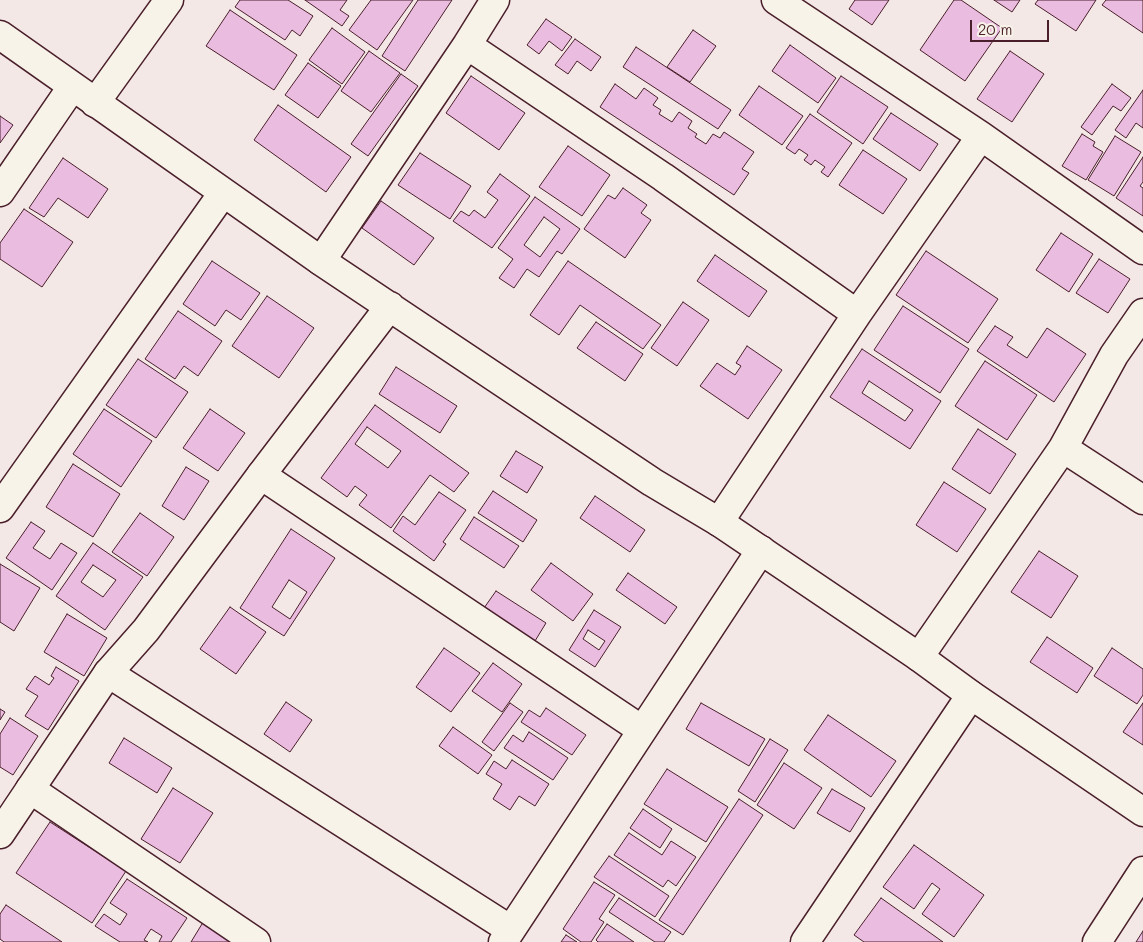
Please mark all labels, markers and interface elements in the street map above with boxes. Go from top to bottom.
scale bar [973,10,1052,42]
text: 20 m [978,19,1012,39]

